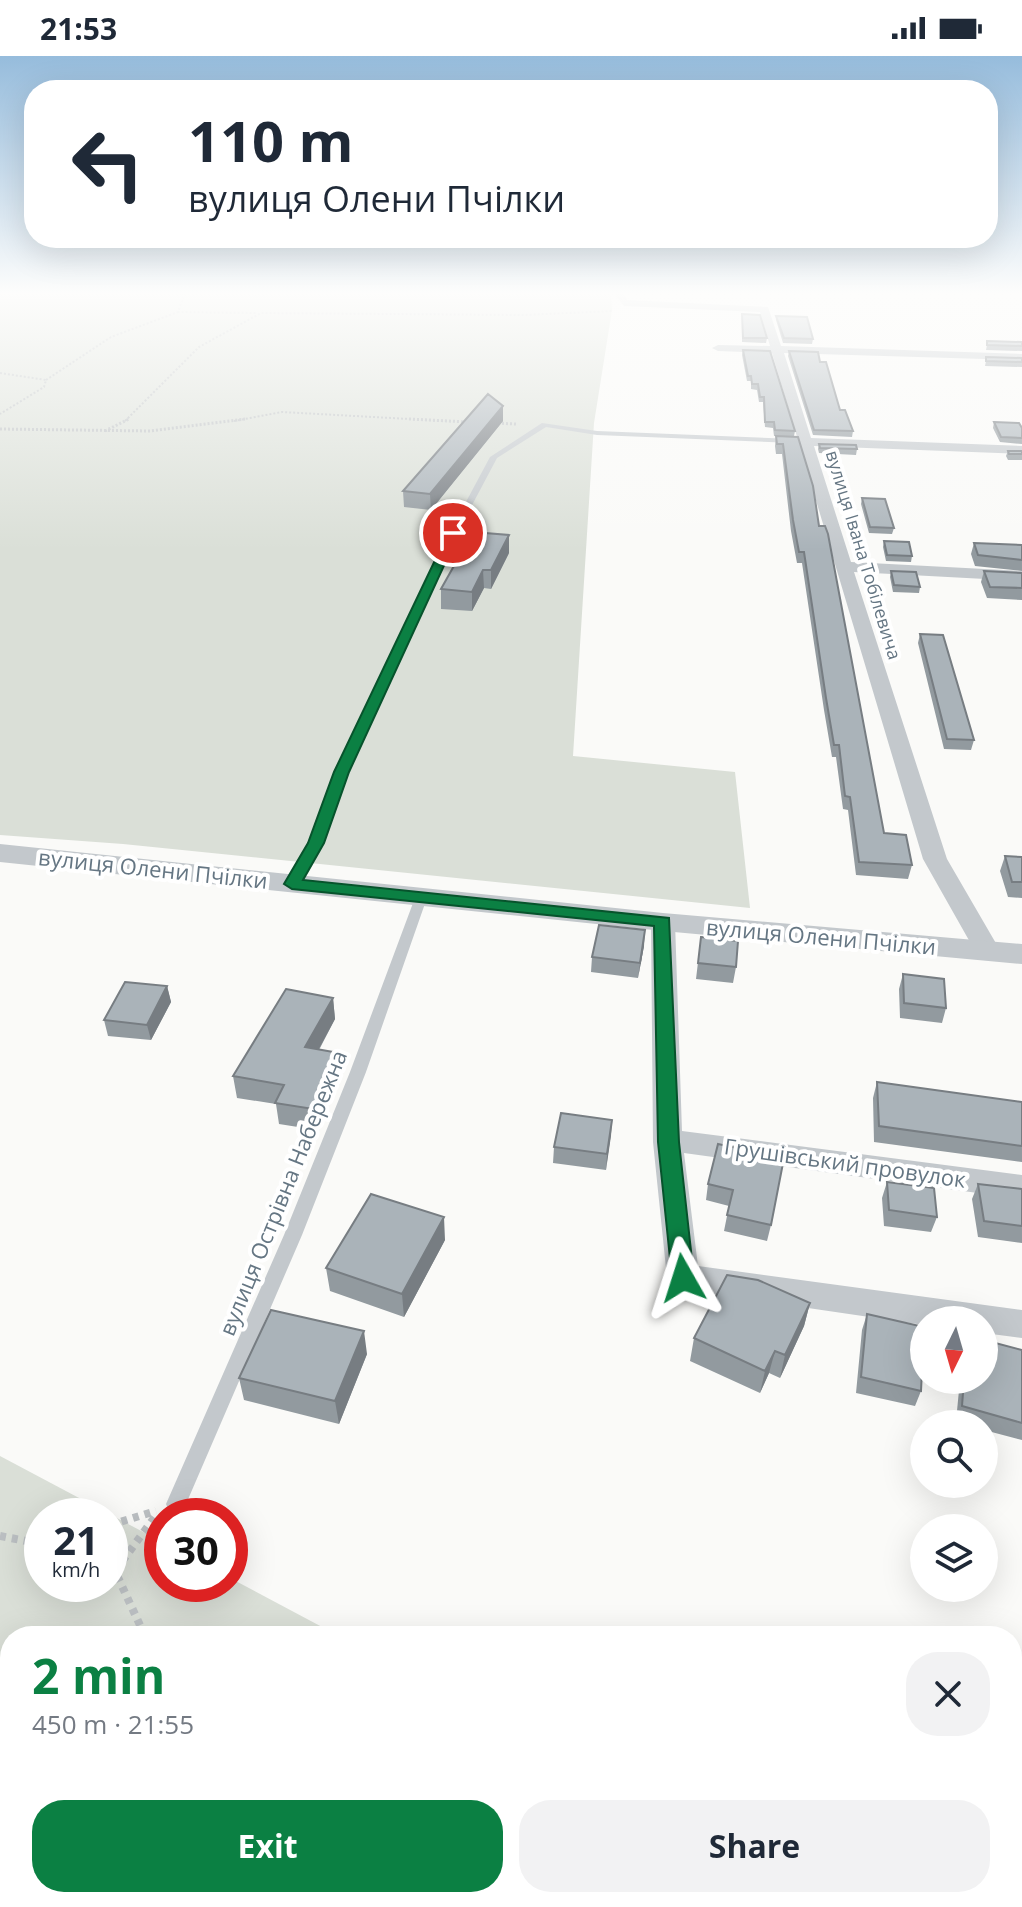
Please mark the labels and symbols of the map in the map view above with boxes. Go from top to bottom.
street label: вулиця Івана Тобілевича [821,447,907,662]
pin [419,499,487,567]
street label: вулиця Олени Пчілки [37,841,269,895]
street label: вулиця Олени Пчілки [705,911,937,961]
street label: вулиця Острівна Набережна [211,1045,353,1340]
street label: Грушівський провулок [723,1130,968,1194]
position arrow [641,1236,725,1320]
north arrow [910,1306,998,1394]
speed limit sign: 30 [144,1498,248,1602]

